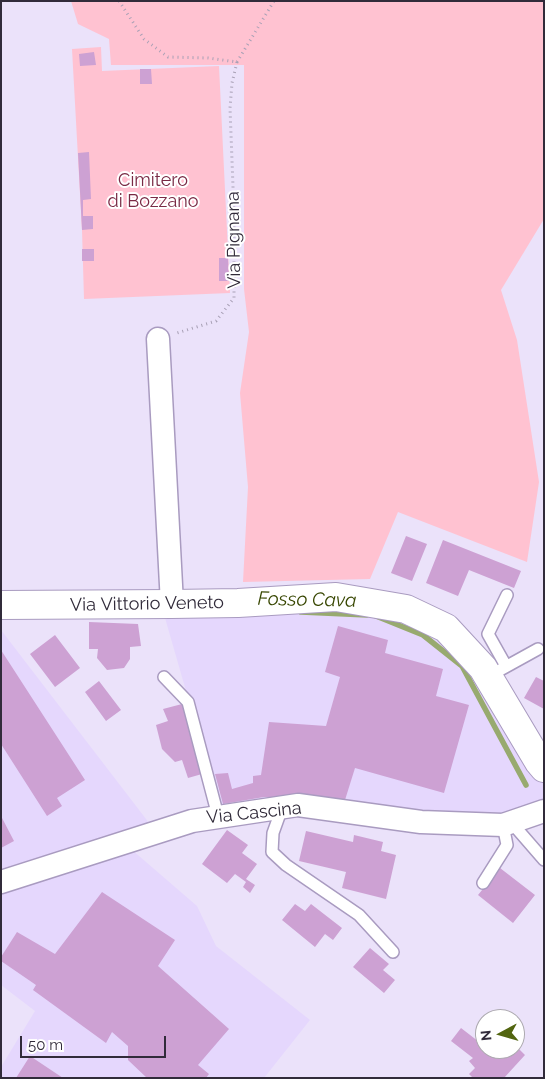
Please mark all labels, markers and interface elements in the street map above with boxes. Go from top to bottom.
park label: Cimitero di Bozzano [108,170,198,212]
street label: Via Pignana [222,191,246,289]
water label: Fosso Cava [257,588,357,612]
street label: Via Vittorio Veneto [70,592,224,616]
street label: Via Cascina [205,797,303,829]
north arrow [475,1009,525,1059]
scale bar [22,1026,169,1058]
text: N [478,1029,495,1042]
text: 50 m [28,1036,63,1054]

